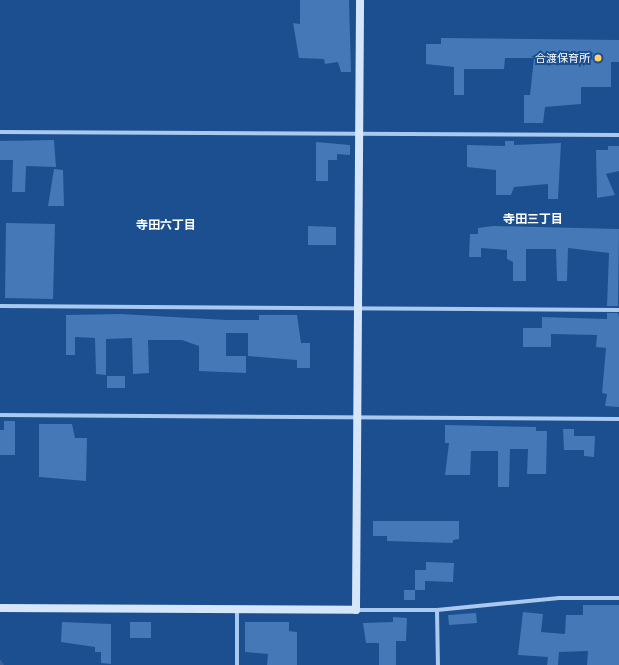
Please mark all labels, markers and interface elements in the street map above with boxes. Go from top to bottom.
place label: 合渡保育所 [535,51,590,65]
marker: 合渡保育所 [593,53,603,63]
district label: 寺田三丁目 [503,212,563,226]
district label: 寺田六丁目 [136,218,196,232]

